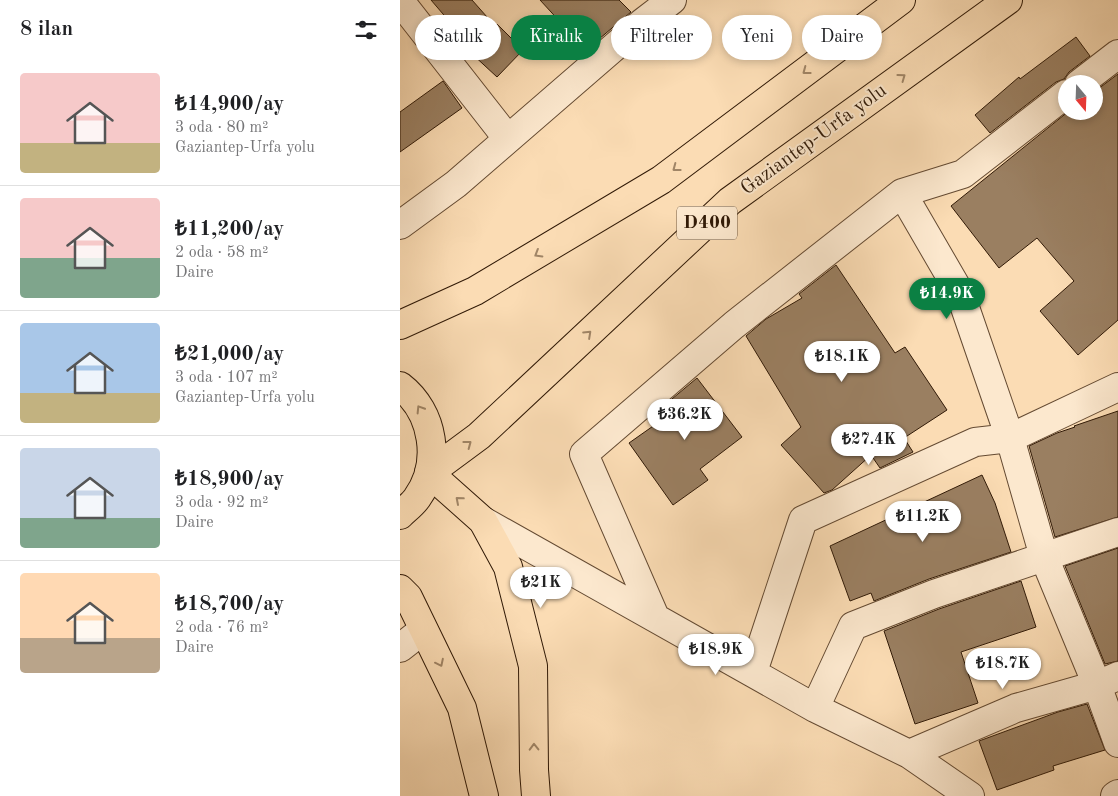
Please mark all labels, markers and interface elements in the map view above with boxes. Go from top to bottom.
chip: Satılık [415,15,501,60]
chip: Kiralık [511,15,601,60]
chip: Filtreler [611,15,712,60]
chip: Yeni [722,15,792,60]
chip: Daire [802,15,882,60]
icon: filters [352,16,380,44]
text: 8 ilan [20,19,73,40]
one-way arrow [802,65,812,74]
one-way arrow [896,74,906,83]
north arrow [1058,75,1102,120]
map controls [1058,75,1103,120]
street label: Gaziantep-Urfa yolu [737,80,891,199]
icon: home [60,93,120,153]
text: ₺14,900/ay [175,94,284,115]
text: 3 oda · 80 m² [175,120,268,136]
text: Gaziantep-Urfa yolu [175,140,315,156]
one-way arrow [673,163,682,171]
road number: D400 [677,207,737,240]
icon: home [60,218,120,278]
text: ₺11,200/ay [175,219,284,240]
text: 2 oda · 58 m² [175,245,268,261]
one-way arrow [534,247,543,257]
text: Daire [175,265,214,281]
pin: ₺14.9K [906,278,988,320]
text: ₺14.9K [920,286,974,302]
one-way arrow [582,331,591,340]
pin: ₺18.1K [801,340,883,383]
icon: home [60,343,120,403]
text: ₺21,000/ay [175,344,284,365]
text: ₺18.1K [815,349,869,365]
text: 3 oda · 107 m² [175,370,278,386]
text: Gaziantep-Urfa yolu [175,390,315,406]
pin: ₺36.2K [644,398,726,441]
one-way arrow [417,405,426,414]
text: ₺36.2K [658,407,712,423]
pin: ₺27.4K [828,424,910,466]
text: ₺27.4K [842,432,896,448]
one-way arrow [462,441,472,450]
icon: home [60,468,120,528]
text: ₺18,900/ay [175,469,284,490]
text: 3 oda · 92 m² [175,495,268,511]
one-way arrow [456,497,465,506]
pin: ₺11.2K [882,500,964,543]
text: ₺11.2K [896,509,950,525]
text: Daire [175,515,214,531]
pin: ₺21K [511,566,571,609]
text: ₺21K [521,575,561,591]
icon: home [60,593,120,653]
text: ₺18,700/ay [175,594,284,615]
text: 2 oda · 76 m² [175,620,268,636]
pin: ₺18.9K [675,634,757,676]
text: Daire [175,640,214,656]
text: ₺18.9K [689,642,743,658]
pin: ₺18.7K [962,648,1044,690]
text: ₺18.7K [976,656,1030,672]
one-way arrow [434,657,444,666]
one-way arrow [529,743,539,751]

